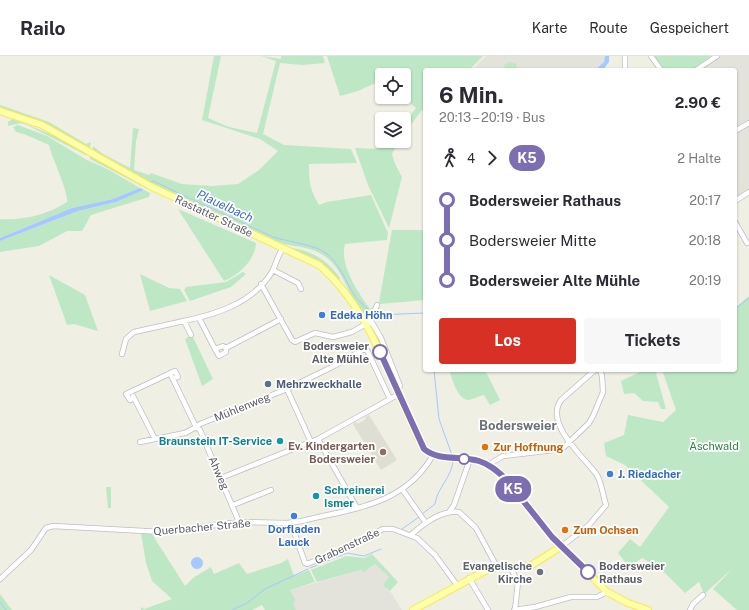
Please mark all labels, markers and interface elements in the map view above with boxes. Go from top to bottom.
text: Railo [20,17,66,39]
text: Karte [532,20,567,36]
text: Route [589,20,628,36]
text: Gespeichert [650,20,729,36]
map controls [375,68,411,148]
button: locate [375,68,411,104]
text: 6 Min. [439,82,504,108]
text: 2.90 € [675,94,721,111]
text: 20:13 – 20:19 · Bus [439,110,545,125]
button: layers [375,112,411,148]
icon: walk [439,147,461,169]
icon: forward [481,147,503,169]
text: K5 [517,150,537,166]
text: 4 [467,151,475,166]
text: 2 Halte [677,151,721,166]
water label: Plauelbach [195,187,255,225]
text: Bodersweier Rathaus [469,192,621,209]
street label: Rastatter Straße [173,193,255,239]
text: 20:17 [689,193,721,208]
text: Bodersweier Mitte [469,232,596,249]
text: 20:18 [689,233,721,248]
text: Bodersweier Alte Mühle [469,272,640,289]
text: 20:19 [689,273,721,288]
place label: Edeka Höhn [330,309,393,321]
marker: Edeka Höhn [317,310,327,320]
button: Los [439,318,576,364]
button: Tickets [584,318,721,364]
place label: Bodersweier Alte Mühle [303,340,369,365]
marker: Bodersweier Alte Mühle [372,344,388,360]
place label: Mehrzweckhalle [276,378,362,390]
marker: Mehrzweckhalle [263,379,273,389]
street label: Mühlenweg [212,390,272,424]
district label: Bodersweier [479,418,558,433]
place label: Braunstein IT-Service [159,435,272,447]
marker: Braunstein IT-Service [275,436,285,446]
park label: Äschwald [689,439,739,452]
place label: Ev. Kindergarten Bodersweier [288,440,375,465]
place label: Zur Hoffnung [493,441,564,453]
marker: Zur Hoffnung [480,442,490,452]
marker: Ev. Kindergarten Bodersweier [378,447,388,457]
unlabelled marker [458,453,470,465]
street label: Ahweg [206,454,232,492]
place label: J. Riedacher [618,468,681,480]
marker: J. Riedacher [605,469,615,479]
line badge: K5 [495,476,531,502]
text: K5 [503,481,523,497]
place label: Schreinerei Ismer [324,484,385,509]
marker: Schreinerei Ismer [311,491,321,501]
marker: Dorfladen Lauck [289,511,299,521]
street label: Querbacher Straße [153,517,251,537]
place label: Dorfladen Lauck [268,523,320,548]
place label: Zum Ochsen [573,524,639,536]
marker: Zum Ochsen [560,525,570,535]
street label: Grabenstraße [313,526,381,566]
place label: Evangelische Kirche [463,560,532,585]
place label: Bodersweier Rathaus [599,560,665,585]
marker: Bodersweier Rathaus [580,564,596,580]
marker: Evangelische Kirche [535,567,545,577]

